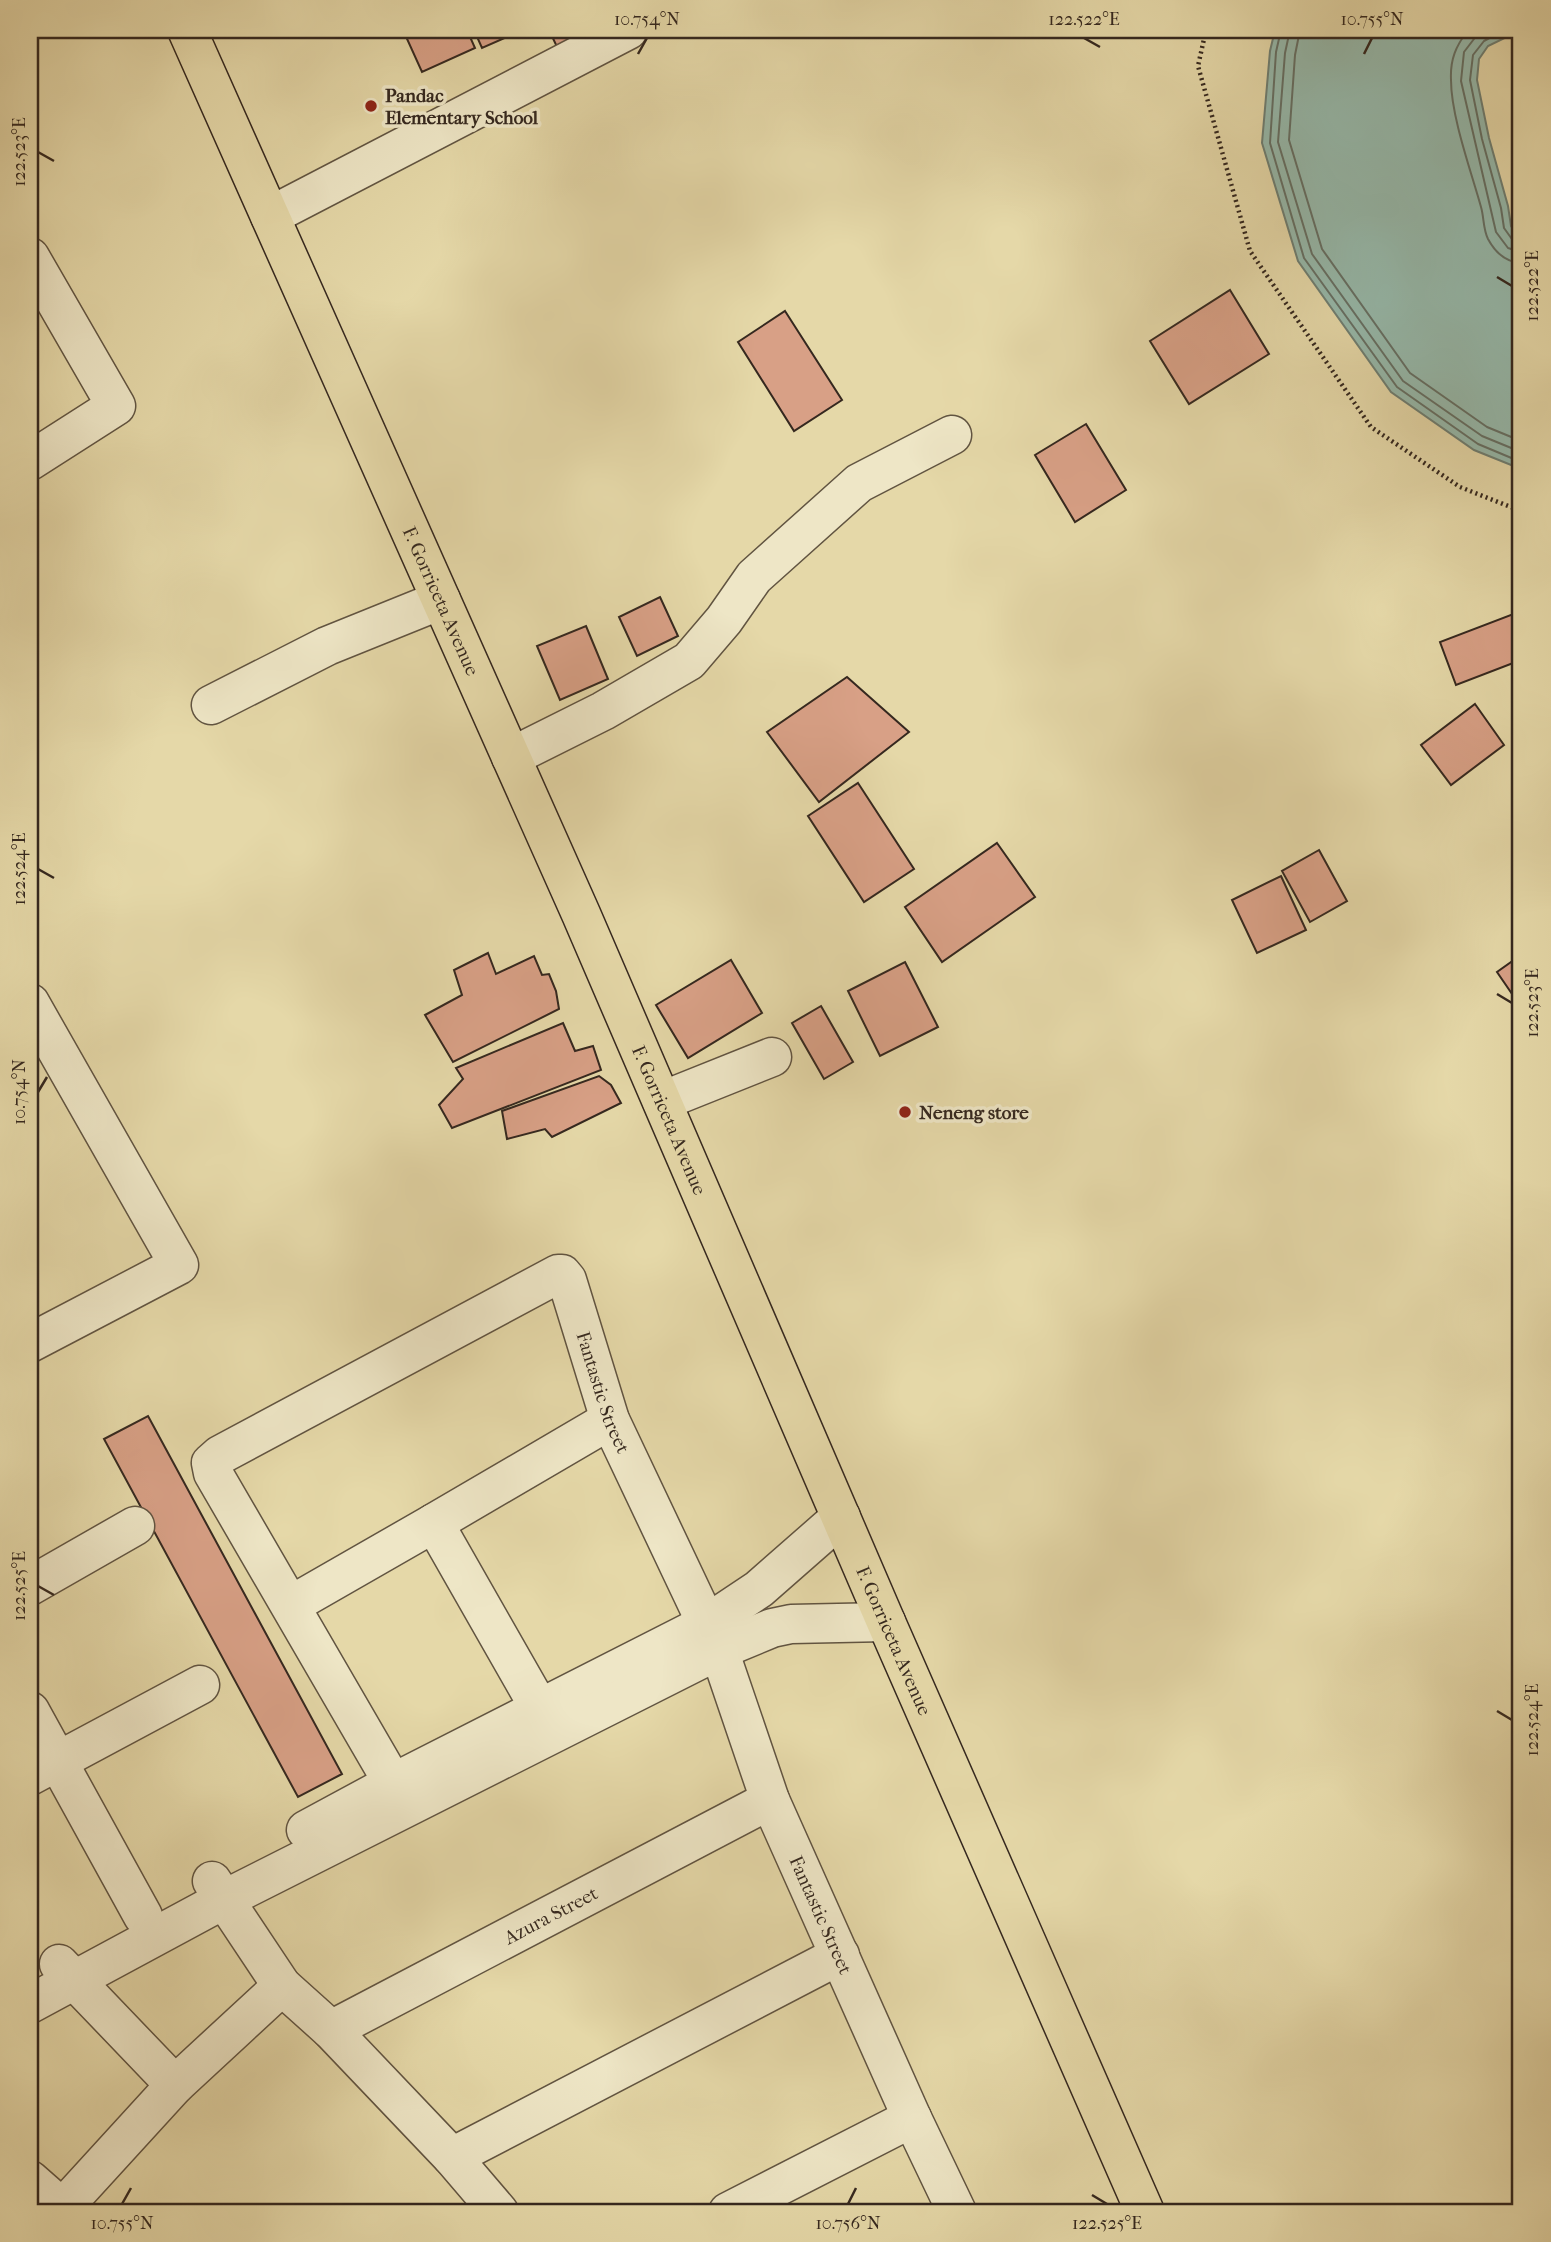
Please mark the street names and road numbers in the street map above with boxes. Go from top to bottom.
street label: F. Gorriceta Avenue [398,523,483,679]
street label: F. Gorriceta Avenue [627,1042,711,1198]
street label: Fantastic Street [572,1329,634,1457]
street label: F. Gorriceta Avenue [851,1563,936,1719]
street label: Fantastic Street [784,1853,856,1978]
street label: Azura Street [500,1882,602,1950]

